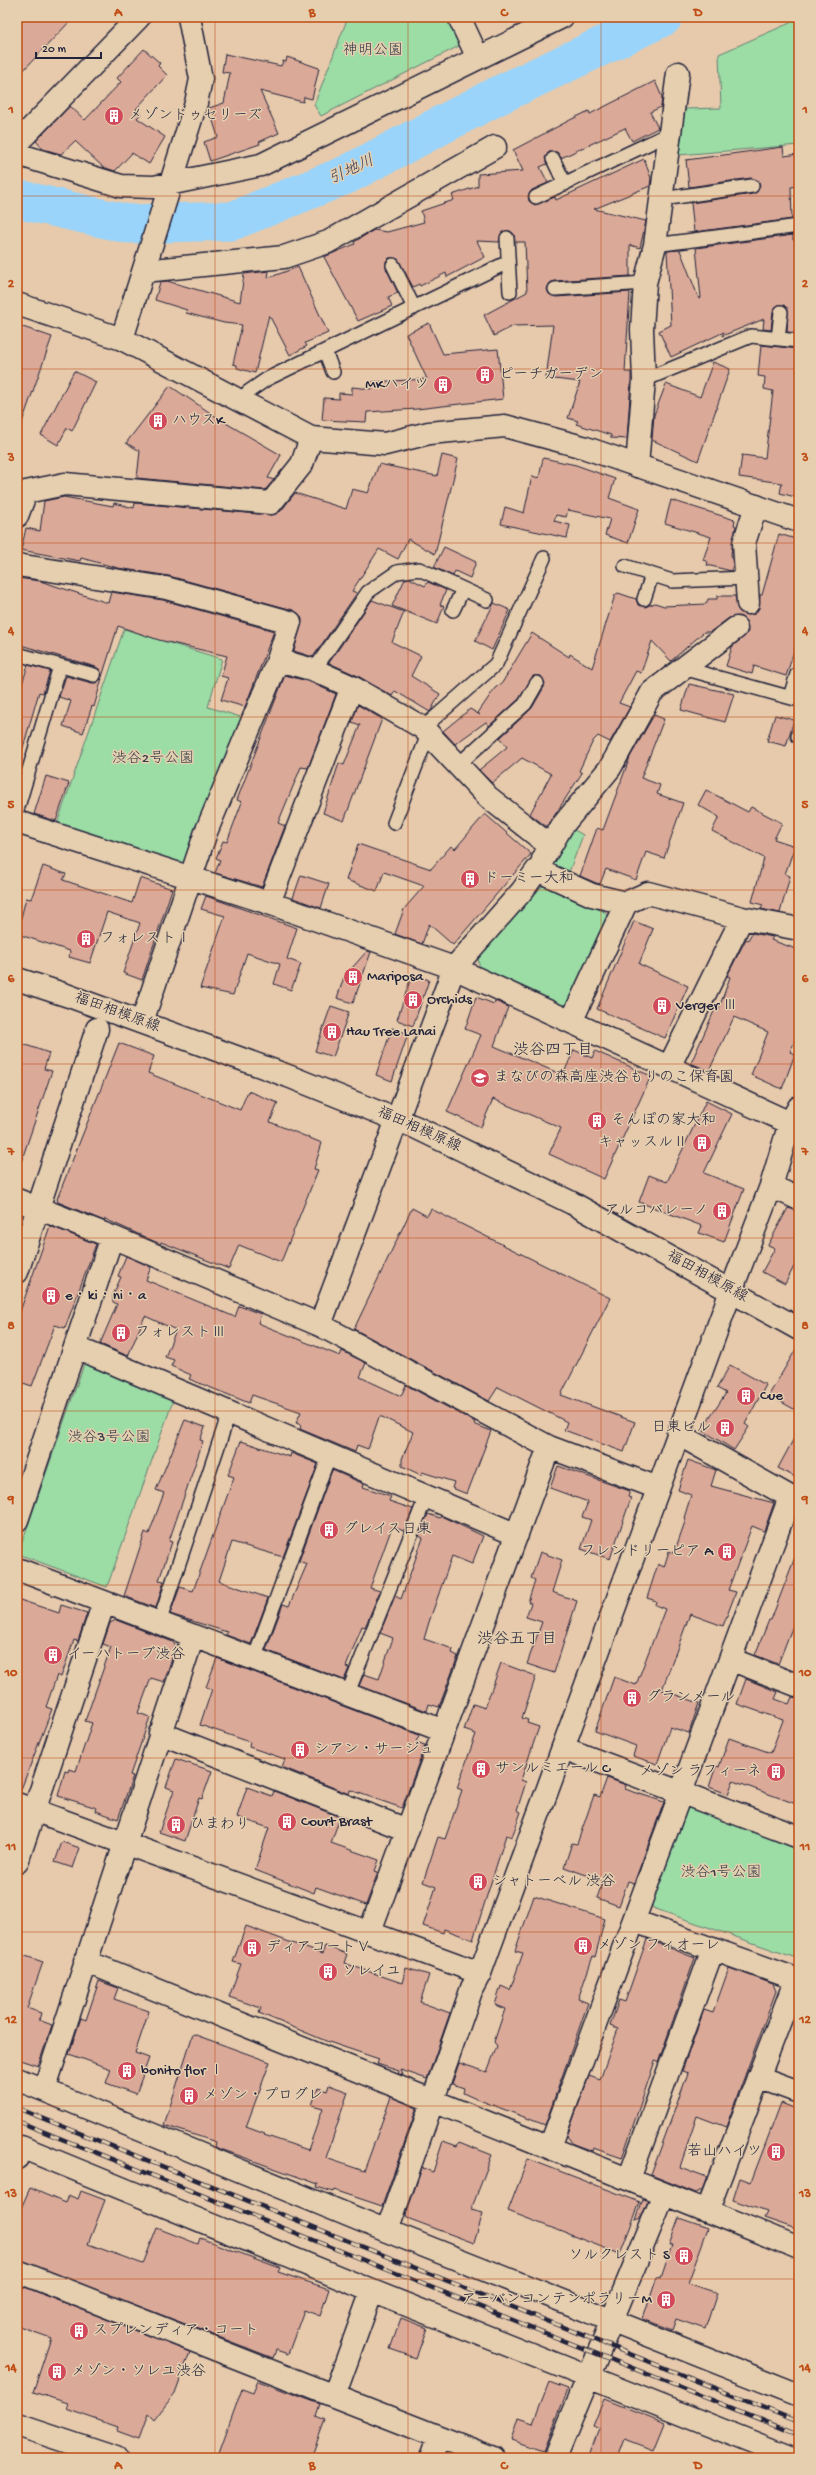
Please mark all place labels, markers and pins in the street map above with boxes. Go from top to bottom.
building icon: メゾンドゥセリーズ [103,105,125,127]
place label: メゾンドゥセリーズ [128,106,262,125]
building icon: ピーチガーデン [474,364,496,386]
place label: ピーチガーデン [499,366,603,384]
building icon: MKハイツ [432,374,454,396]
place label: MKハイツ [365,376,429,394]
building icon: ハウスK [147,410,169,432]
place label: ハウスK [172,412,226,430]
building icon: ドーミー大和 [459,868,481,890]
place label: ドーミー大和 [484,870,574,888]
building icon: フォレストⅠ [75,928,97,950]
place label: フォレストⅠ [100,930,191,948]
building icon: Mariposa [342,966,364,988]
place label: Mariposa [367,968,424,986]
building icon: Orchids [402,989,424,1011]
place label: Orchids [427,991,473,1009]
building icon: Verger Ⅲ [651,995,673,1017]
place label: Verger Ⅲ [675,997,738,1015]
building icon: Hau Tree Lanai [321,1021,343,1043]
place label: Hau Tree Lanai [346,1023,436,1041]
school or university icon: まなびの森高座渋谷もりのこ保育園 [469,1067,491,1089]
place label: まなびの森高座渋谷もりのこ保育園 [494,1068,734,1087]
building icon: そんぽの家大和 [586,1110,608,1132]
place label: そんぽの家大和 [611,1111,716,1130]
building icon: キャッスルⅡ [691,1132,713,1154]
place label: キャッスルⅡ [598,1134,688,1152]
building icon: アルコバレーノ [711,1200,733,1222]
place label: アルコバレーノ [604,1202,708,1220]
building icon: e・ki・ni・a [40,1285,62,1307]
place label: e・ki・ni・a [65,1287,147,1305]
building icon: フォレストⅢ [110,1322,132,1344]
place label: フォレストⅢ [135,1324,226,1342]
building icon: Cue [735,1385,757,1407]
place label: Cue [760,1387,783,1405]
building icon: 日東ビル [714,1417,736,1439]
place label: 日東ビル [651,1418,711,1437]
building icon: グレイス日東 [318,1519,340,1541]
place label: グレイス日東 [343,1520,432,1539]
building icon: フレンドリーピア A [716,1541,738,1563]
place label: フレンドリーピア A [581,1543,714,1561]
building icon: イーハトーブ渋谷 [42,1644,64,1666]
place label: イーハトーブ渋谷 [67,1646,185,1664]
building icon: グランメール [621,1687,643,1709]
place label: グランメール [646,1688,735,1707]
building icon: シアン・サージュ [289,1739,311,1761]
place label: シアン・サージュ [314,1741,434,1759]
building icon: サンルミエール C [470,1758,492,1780]
place label: サンルミエール C [495,1760,611,1778]
building icon: メゾン ラフィーネ [765,1761,787,1783]
place label: メゾン ラフィーネ [639,1762,762,1781]
building icon: Court Brast [276,1811,298,1833]
place label: Court Brast [301,1813,374,1831]
building icon: ひまわり [165,1814,187,1836]
place label: ひまわり [190,1816,250,1834]
building icon: シャトーベル 渋谷 [467,1871,489,1893]
place label: シャトーベル 渋谷 [492,1873,616,1891]
building icon: メゾン フィオーレ [572,1935,594,1957]
place label: メゾン フィオーレ [597,1936,720,1955]
building icon: ディアコートⅤ [241,1937,263,1959]
place label: ディアコートⅤ [266,1939,371,1957]
building icon: ソレイユ [317,1961,339,1983]
place label: ソレイユ [342,1963,401,1981]
building icon: bonito flor Ⅰ [116,2060,138,2082]
place label: bonito flor Ⅰ [141,2062,224,2080]
building icon: メゾン・プログレ [178,2085,200,2107]
place label: メゾン・プログレ [203,2086,323,2105]
building icon: 若山ハイツ [765,2141,787,2163]
place label: 若山ハイツ [687,2142,762,2161]
building icon: ソルクレスト S [673,2245,695,2267]
place label: ソルクレスト S [568,2247,670,2265]
building icon: アーバンコンテンポラリーM [655,2289,677,2311]
place label: アーバンコンテンポラリーM [461,2291,653,2309]
building icon: スプレンディア・コート [68,2320,90,2342]
place label: スプレンディア・コート [93,2322,259,2340]
building icon: メゾン・ソレユ渋谷 [46,2361,68,2383]
place label: メゾン・ソレユ渋谷 [71,2362,206,2381]

